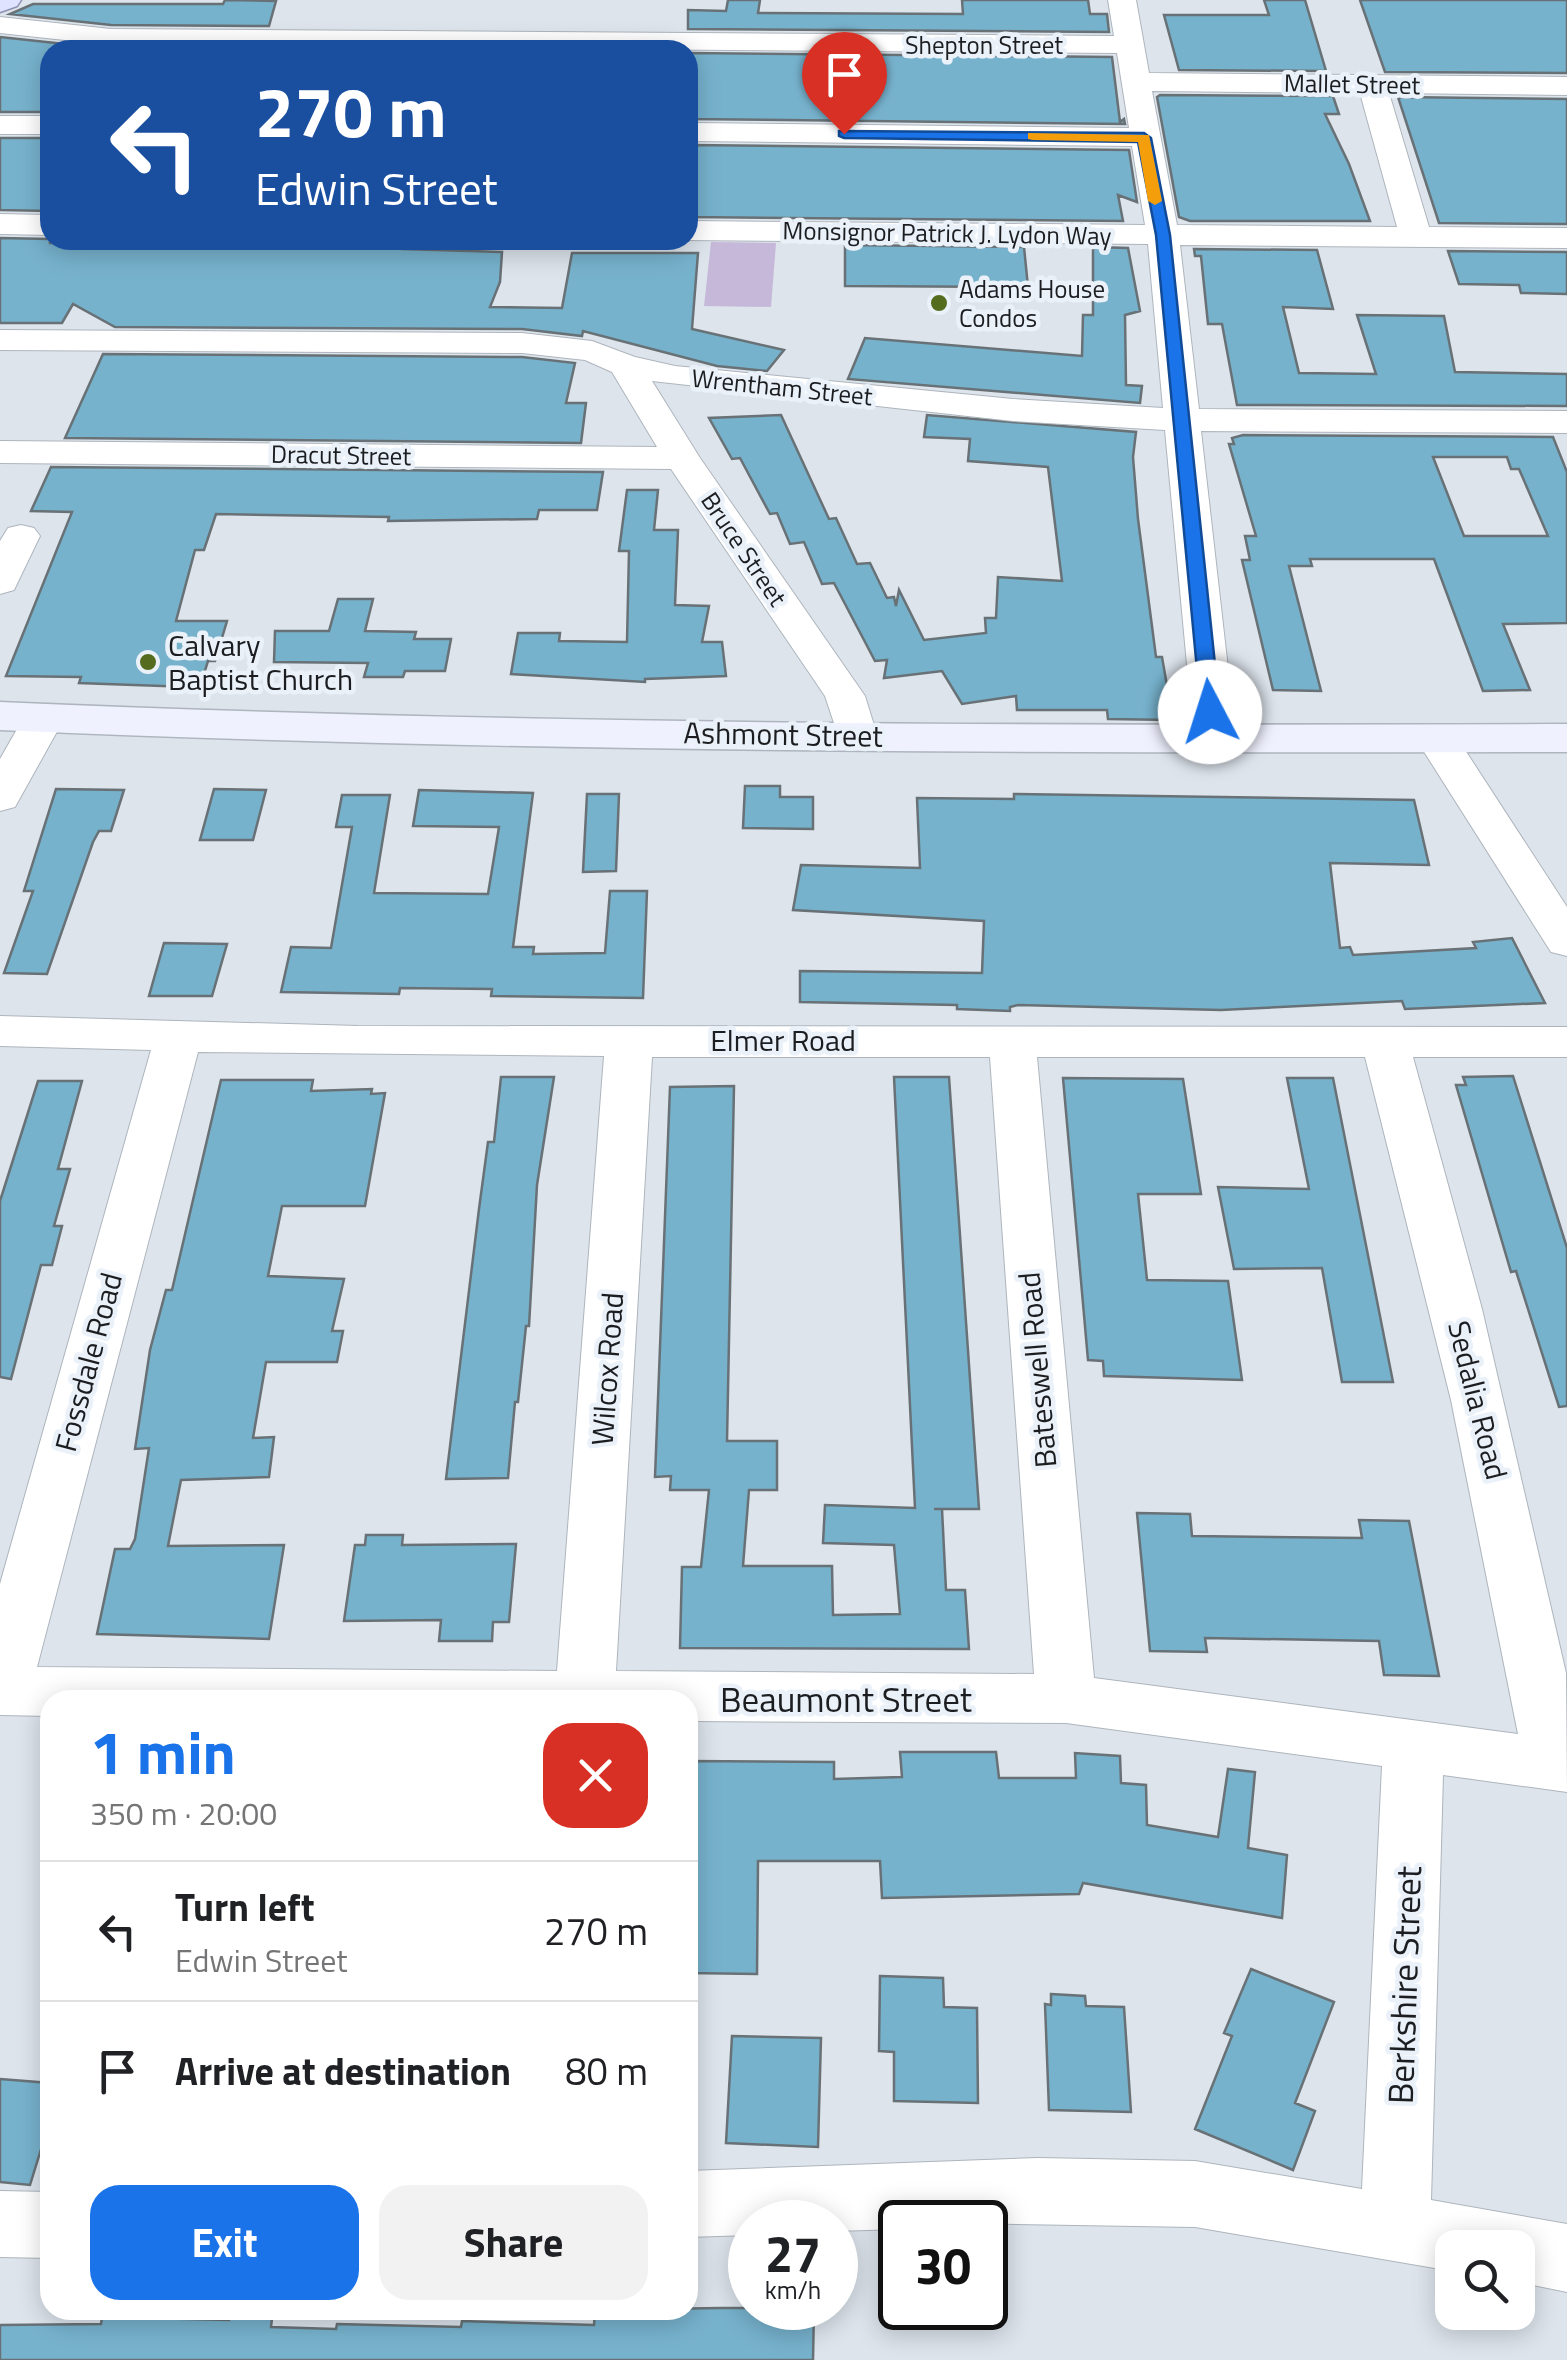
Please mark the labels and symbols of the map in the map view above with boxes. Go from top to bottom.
street label: Shepton Street [905,26,1063,64]
pin [802,32,887,135]
street label: Mallet Street [1283,64,1421,104]
street label: Monsignor Patrick J. Lydon Way [782,211,1112,255]
place label: Adams House Condos [959,270,1105,337]
marker: Adams House Condos [928,292,950,314]
street label: Wrentham Street [690,359,875,415]
street label: Dracut Street [271,435,412,475]
street label: Bruce Street [692,484,796,614]
place label: Calvary Baptist Church [168,622,353,702]
marker: Calvary Baptist Church [137,651,159,673]
position arrow [1158,660,1262,764]
street label: Ashmont Street [683,709,884,759]
street label: Elmer Road [710,1017,856,1063]
street label: Fossdale Road [42,1267,134,1457]
street label: Bateswell Road [1006,1270,1068,1470]
street label: Wilcox Road [579,1291,635,1447]
street label: Sedalia Road [1436,1316,1520,1484]
street label: Beaumont Street [720,1672,972,1726]
street label: Berkshire Street [1373,1865,1435,2105]
speed limit sign: 30 [878,2200,1008,2330]

